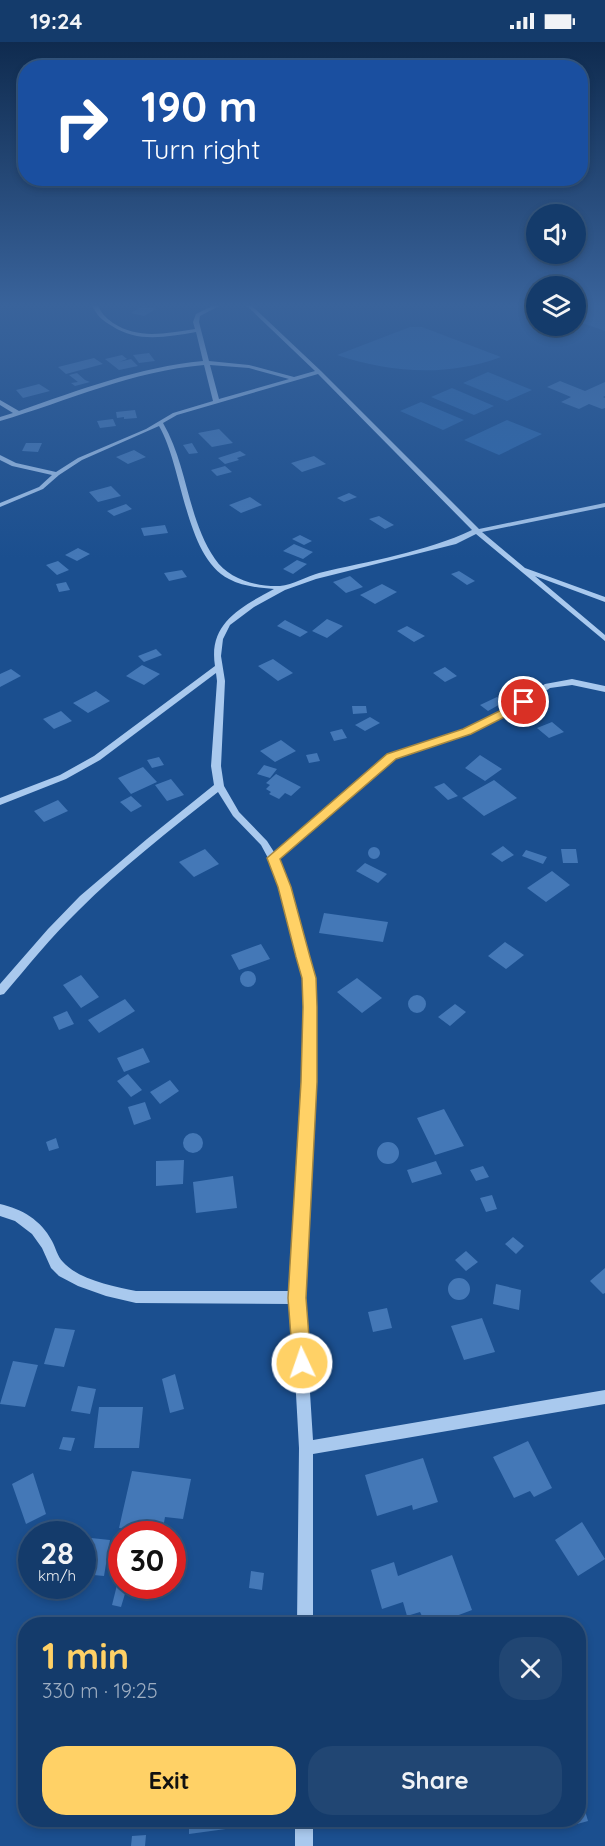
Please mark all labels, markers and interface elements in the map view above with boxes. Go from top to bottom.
text: 19:24 [30,7,83,35]
text: 190 m [141,80,257,133]
icon: right [42,84,120,162]
text: Turn right [141,132,260,166]
map controls [526,204,586,336]
button: sound [526,204,586,264]
button: layers [526,276,586,336]
pin [498,676,549,727]
icon: arrive [507,685,540,718]
position arrow [270,1331,334,1395]
speed limit sign: 30 [108,1521,186,1599]
text: 28 [40,1534,74,1572]
text: km/h [38,1566,76,1585]
text: 1 min [42,1633,129,1678]
button: close [499,1637,562,1700]
text: 330 m · 19:25 [42,1678,158,1703]
button: Exit [42,1746,296,1815]
button: Share [308,1746,562,1815]

